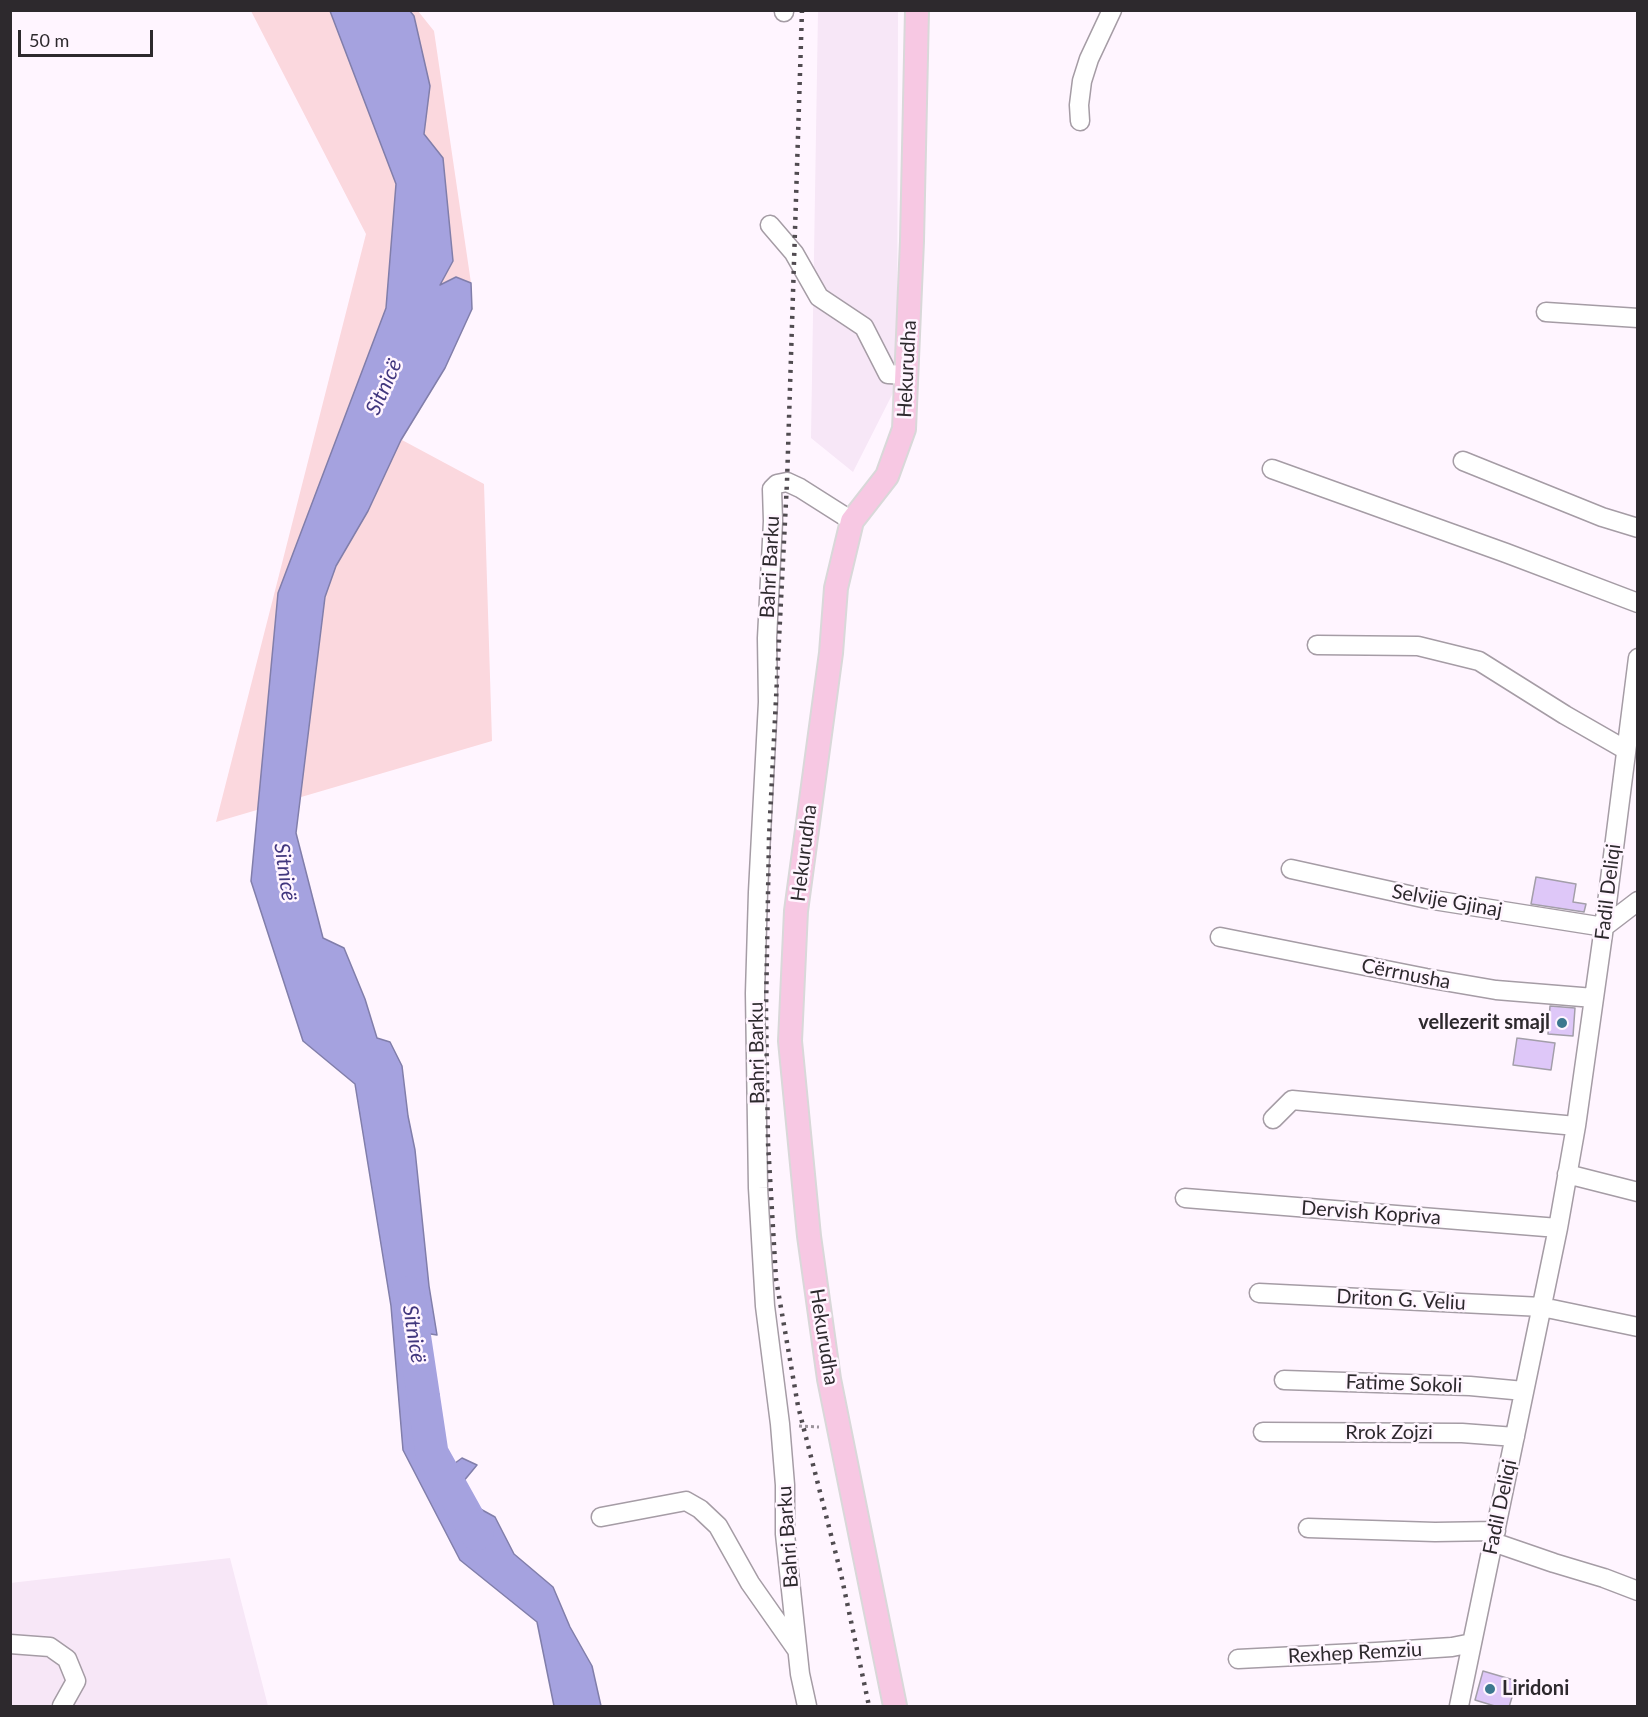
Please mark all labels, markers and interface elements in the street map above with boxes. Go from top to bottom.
scale bar [21,18,156,56]
text: 50 m [29,29,69,51]
street label: Hekurudha [892,320,922,418]
water label: Sitnicë [361,355,407,419]
street label: Bahri Barku [755,515,785,619]
street label: Hekurudha [786,803,822,903]
water label: Sitnicë [268,841,302,903]
street label: Fadil Deliqi [1590,842,1626,942]
street label: Selvije Gjinaj [1390,879,1504,923]
street label: Cërrnusha [1359,954,1453,994]
street label: Bahri Barku [744,1002,770,1104]
place label: vellezerit smajl [1418,1011,1550,1035]
marker: vellezerit smajl [1555,1016,1569,1030]
street label: Dervish Kopriva [1300,1196,1442,1230]
street label: Driton G. Veliu [1336,1285,1466,1315]
street label: Hekurudha [805,1287,843,1387]
water label: Sitnicë [397,1303,431,1365]
street label: Fatime Sokoli [1345,1370,1463,1398]
street label: Rrok Zojzi [1345,1421,1433,1445]
street label: Fadil Deliqi [1478,1457,1522,1557]
street label: Bahri Barku [772,1485,804,1589]
street label: Rexhep Remziu [1287,1638,1423,1668]
place label: Liridoni [1502,1677,1569,1701]
marker: Liridoni [1483,1682,1497,1696]

